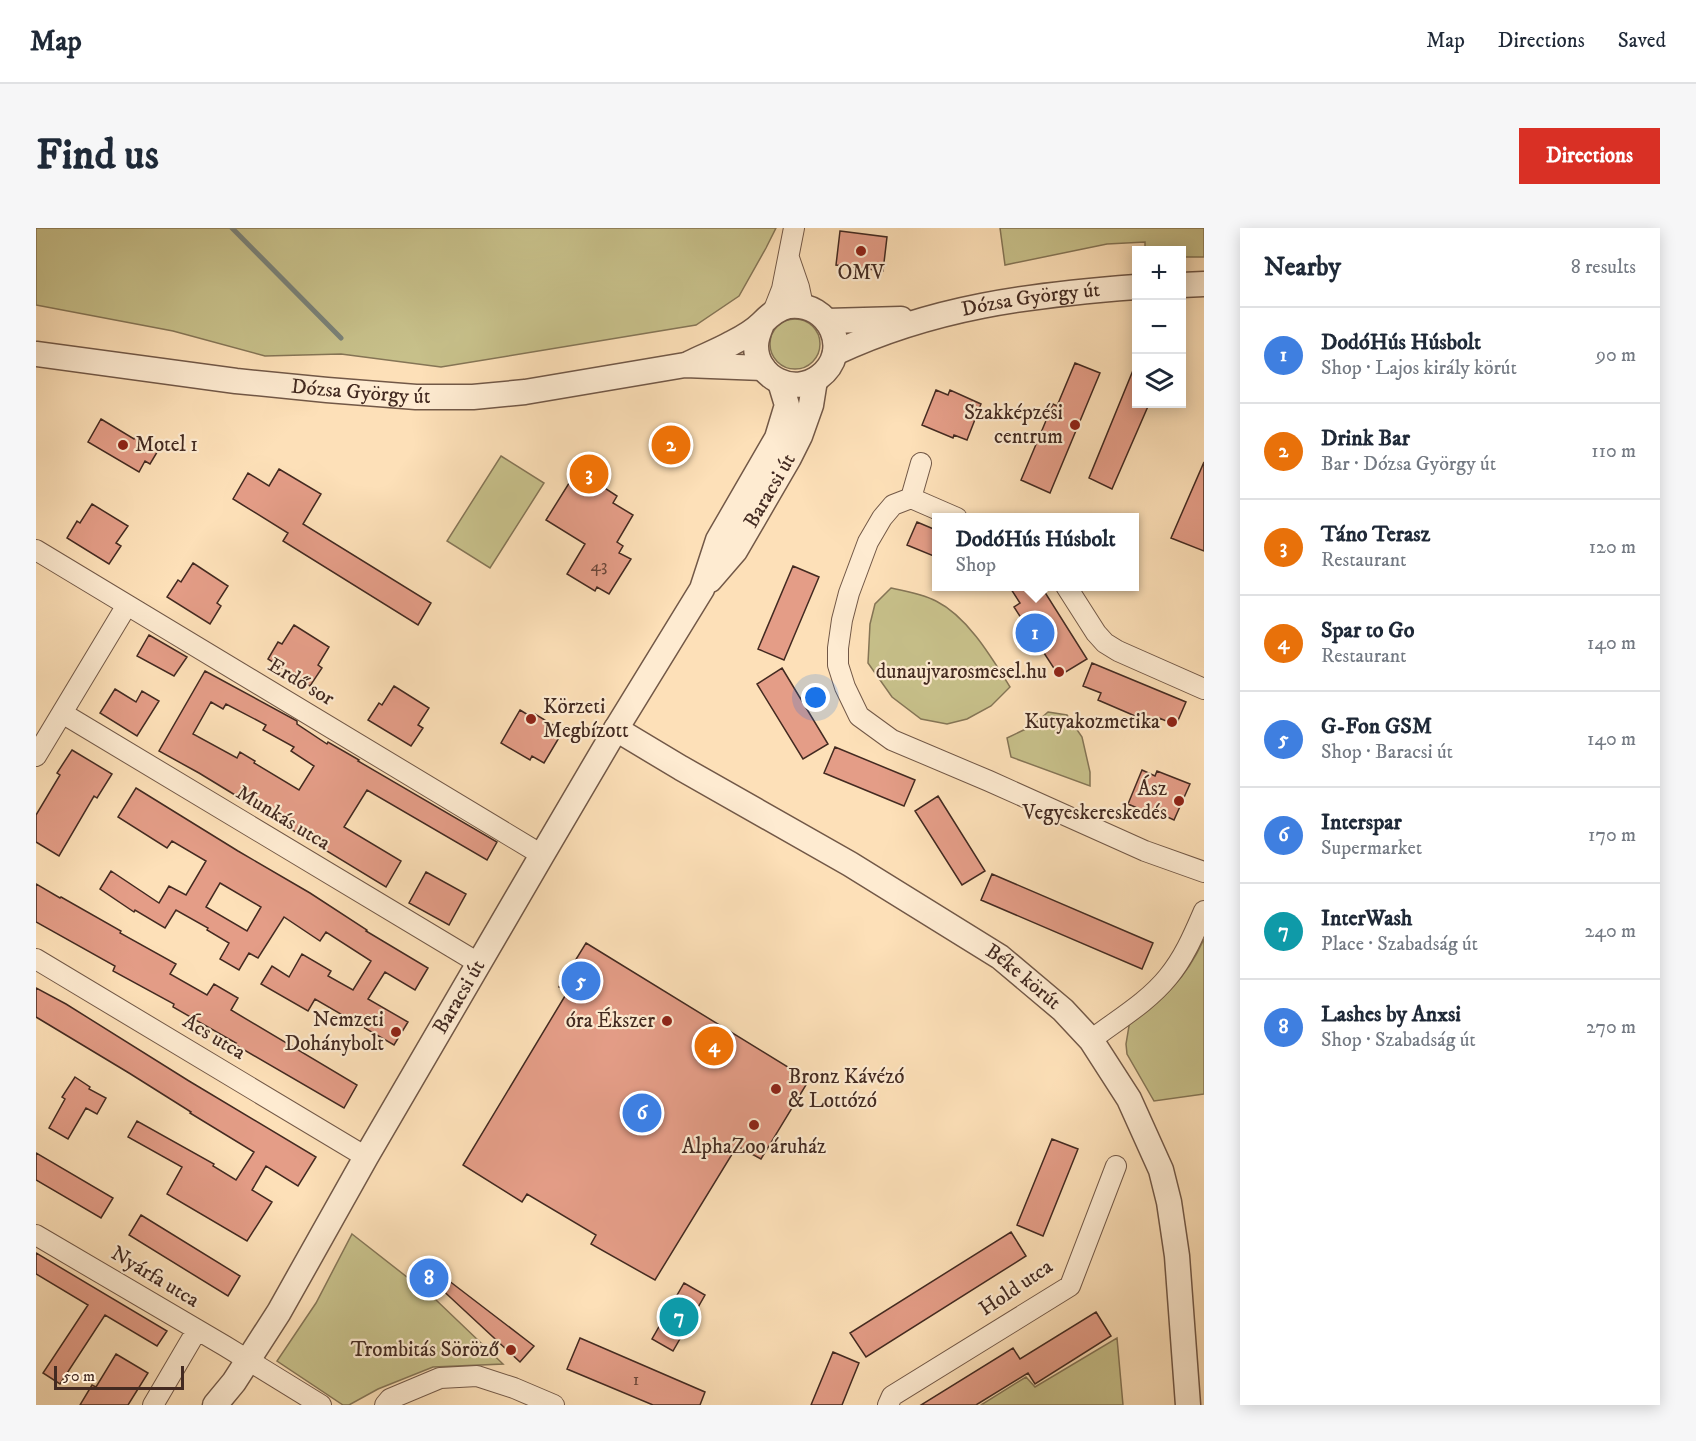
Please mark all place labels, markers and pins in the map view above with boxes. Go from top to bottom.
marker: OMV [854,244,868,258]
place label: OMV [837,260,885,286]
place label: Szakképzési centrum [964,400,1063,450]
marker: Szakképzési centrum [1068,418,1082,432]
pin: 2 [652,422,690,468]
place label: Motel 1 [135,432,198,458]
marker: Motel 1 [116,438,130,452]
pin: 3 [570,452,608,496]
pin: 1 [1016,610,1054,656]
place label: dunaujvarosmesel.hu [876,659,1047,685]
marker: dunaujvarosmesel.hu [1052,665,1066,679]
place label: Körzeti Megbízott [543,694,629,744]
place label: Kutyakozmetika [1024,709,1160,735]
marker: Körzeti Megbízott [524,712,538,726]
marker: Kutyakozmetika [1165,715,1179,729]
place label: Ász Vegyeskereskedés [1021,774,1167,826]
marker: Ász Vegyeskereskedés [1172,794,1186,808]
pin: 5 [562,958,600,1004]
place label: Nemzeti Dohánybolt [285,1007,384,1057]
place label: óra Ékszer [566,1007,655,1034]
marker: óra Ékszer [660,1014,674,1028]
pin: 4 [694,1024,734,1068]
marker: Nemzeti Dohánybolt [389,1025,403,1039]
place label: Bronz Kávézó & Lottózó [788,1064,905,1114]
marker: Bronz Kávézó & Lottózó [769,1082,783,1096]
pin: 6 [622,1090,662,1136]
marker: AlphaZoo áruház [747,1118,761,1132]
place label: AlphaZoo áruház [682,1134,826,1160]
pin: 8 [410,1256,448,1300]
pin: 7 [660,1294,698,1340]
place label: Trombitás Söröző [351,1337,500,1363]
marker: Trombitás Söröző [504,1343,518,1357]

